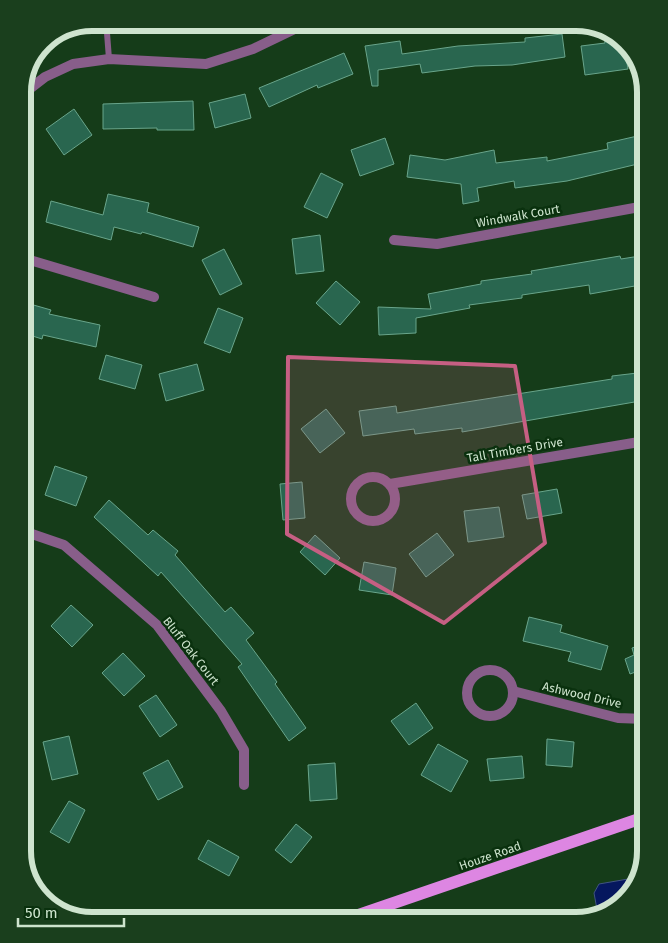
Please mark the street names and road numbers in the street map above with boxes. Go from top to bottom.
street label: Windwalk Court [475,202,562,230]
street label: Tall Timbers Drive [466,435,564,465]
street label: Bluff Oak Court [160,614,222,688]
street label: Ashwood Drive [541,679,623,711]
street label: Houze Road [457,839,523,873]

